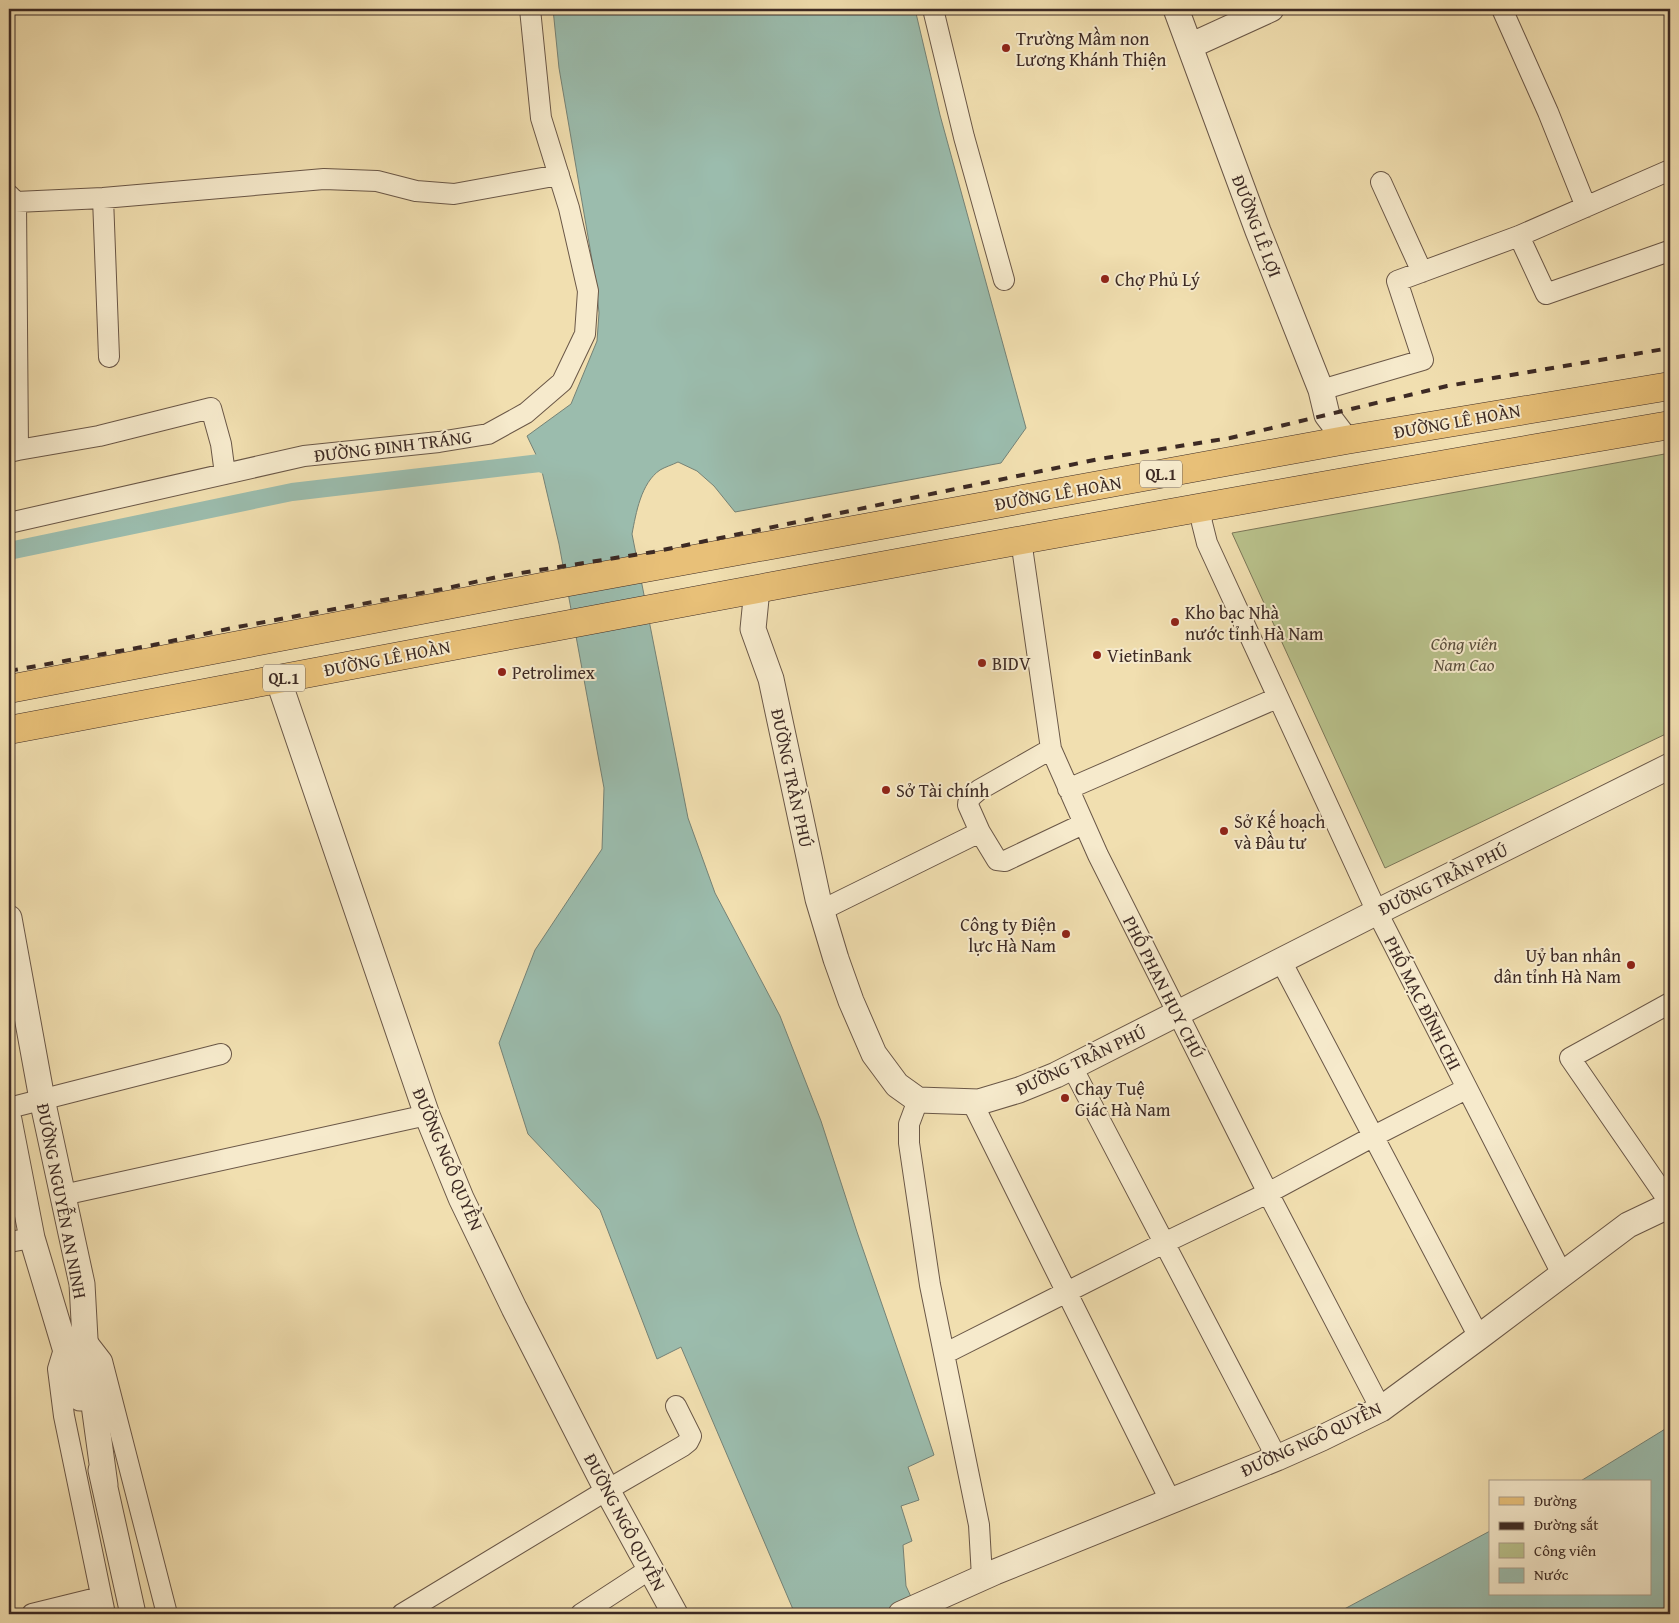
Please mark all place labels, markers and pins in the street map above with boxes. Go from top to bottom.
place label: Trường Mầm non Lương Khánh Thiện [1016,25,1166,73]
marker: Trường Mầm non Lương Khánh Thiện [1000,42,1012,54]
place label: Chợ Phủ Lý [1115,266,1200,293]
marker: Chợ Phủ Lý [1099,273,1111,285]
place label: Kho bạc Nhà nước tỉnh Hà Nam [1185,599,1324,647]
marker: Kho bạc Nhà nước tỉnh Hà Nam [1169,616,1181,628]
place label: VietinBank [1107,642,1193,669]
marker: VietinBank [1091,649,1103,661]
place label: BIDV [992,650,1031,677]
marker: BIDV [976,657,988,669]
place label: Petrolimex [512,659,596,686]
marker: Petrolimex [496,666,508,678]
place label: Sở Tài chính [896,777,989,804]
marker: Sở Tài chính [880,784,892,796]
place label: Sở Kế hoạch và Đầu tư [1234,808,1325,856]
marker: Sở Kế hoạch và Đầu tư [1218,825,1230,837]
place label: Công ty Điện lực Hà Nam [960,911,1056,959]
marker: Công ty Điện lực Hà Nam [1060,928,1072,940]
place label: Uỷ ban nhân dân tỉnh Hà Nam [1494,942,1621,990]
marker: Uỷ ban nhân dân tỉnh Hà Nam [1625,959,1637,971]
place label: Chay Tuệ Giác Hà Nam [1075,1075,1171,1123]
marker: Chay Tuệ Giác Hà Nam [1059,1092,1071,1104]

